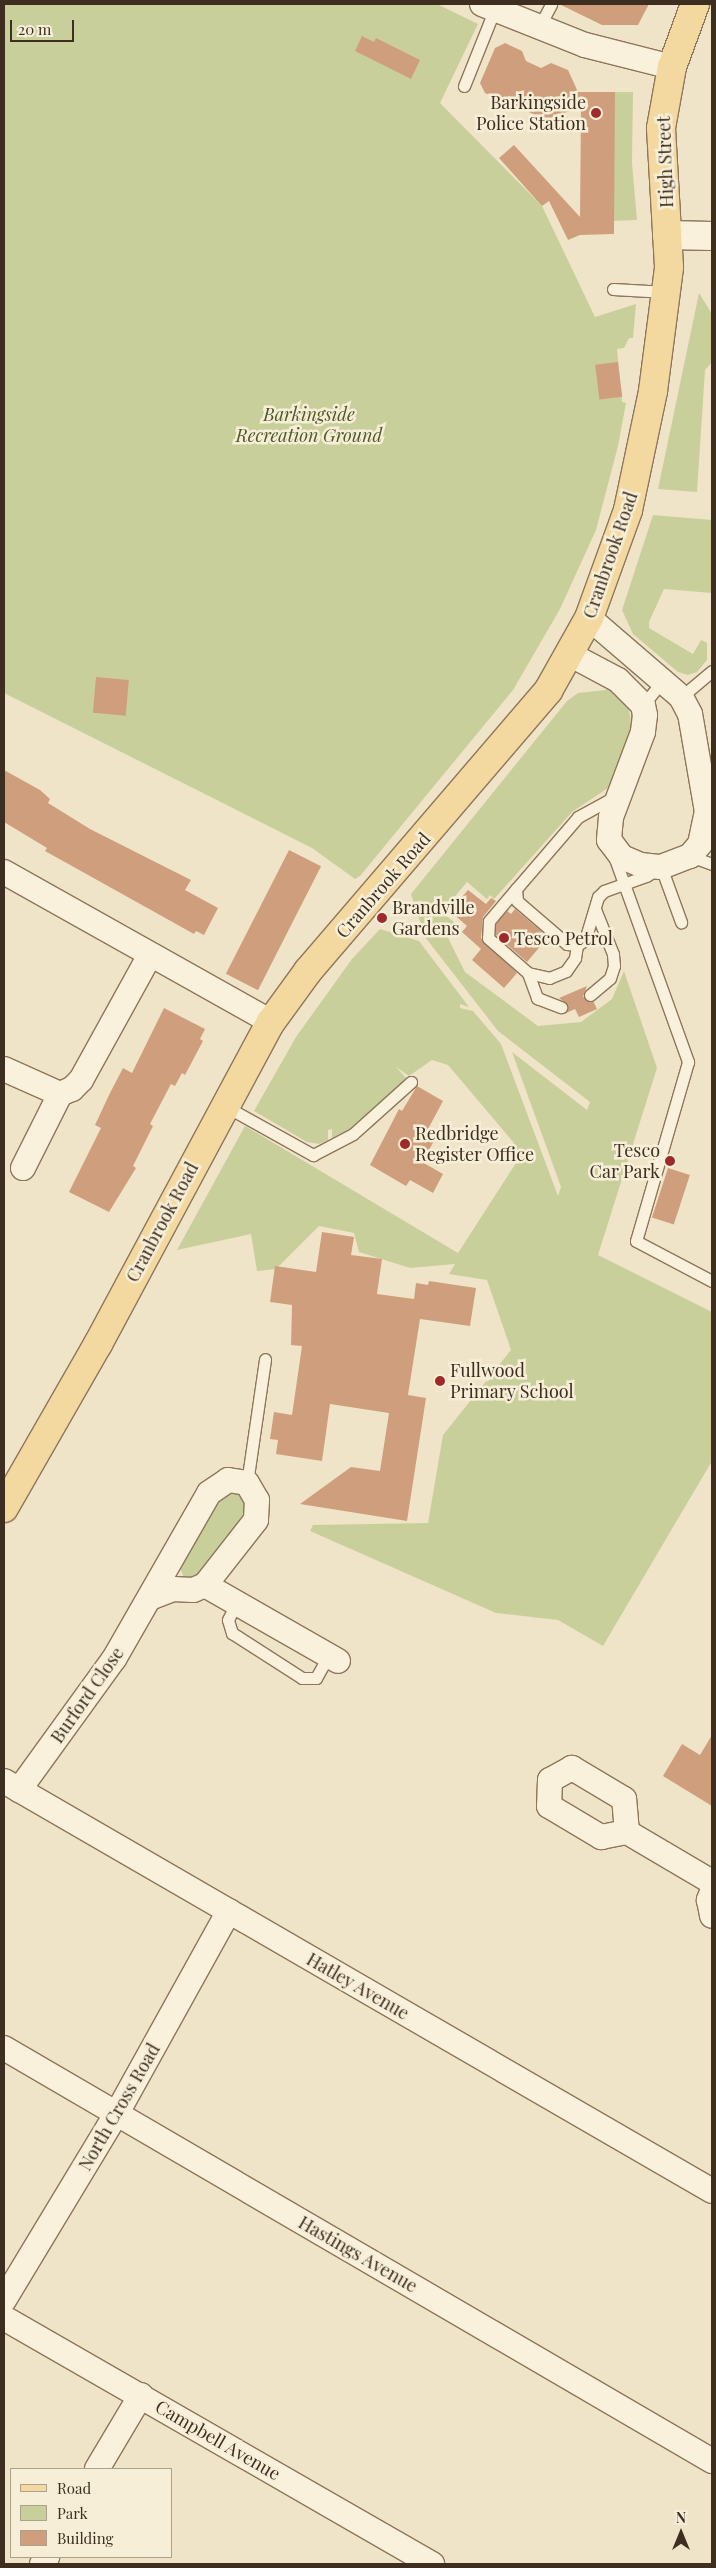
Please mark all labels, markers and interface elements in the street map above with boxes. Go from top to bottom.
scale bar [12,10,76,42]
text: 20 m [18,19,51,39]
place label: Barkingside Police Station [476,92,586,134]
marker: Barkingside Police Station [590,107,602,119]
street label: High Street [653,116,677,208]
park label: Barkingside Recreation Ground [236,404,382,446]
street label: Cranbrook Road [578,489,642,621]
street label: Cranbrook Road [331,828,435,942]
place label: Brandville Gardens [392,897,475,940]
marker: Brandville Gardens [376,912,388,924]
place label: Tesco Petrol [514,927,613,949]
marker: Tesco Petrol [498,932,510,944]
place label: Redbridge Register Office [415,1123,535,1166]
marker: Redbridge Register Office [399,1138,411,1150]
place label: Tesco Car Park [589,1140,660,1182]
marker: Tesco Car Park [664,1155,676,1167]
street label: Cranbrook Road [121,1158,203,1286]
place label: Fullwood Primary School [450,1360,574,1402]
marker: Fullwood Primary School [434,1375,446,1387]
street label: Burford Close [46,1643,128,1747]
street label: Hatley Avenue [302,1948,414,2024]
street label: North Cross Road [74,2040,164,2174]
street label: Hastings Avenue [295,2211,421,2297]
street label: Campbell Avenue [151,2395,285,2485]
legend [10,2468,172,2558]
text: Road [57,2478,91,2498]
text: Park [57,2503,88,2523]
north arrow [656,2508,706,2558]
text: N [676,2508,686,2527]
text: Building [57,2528,113,2548]

